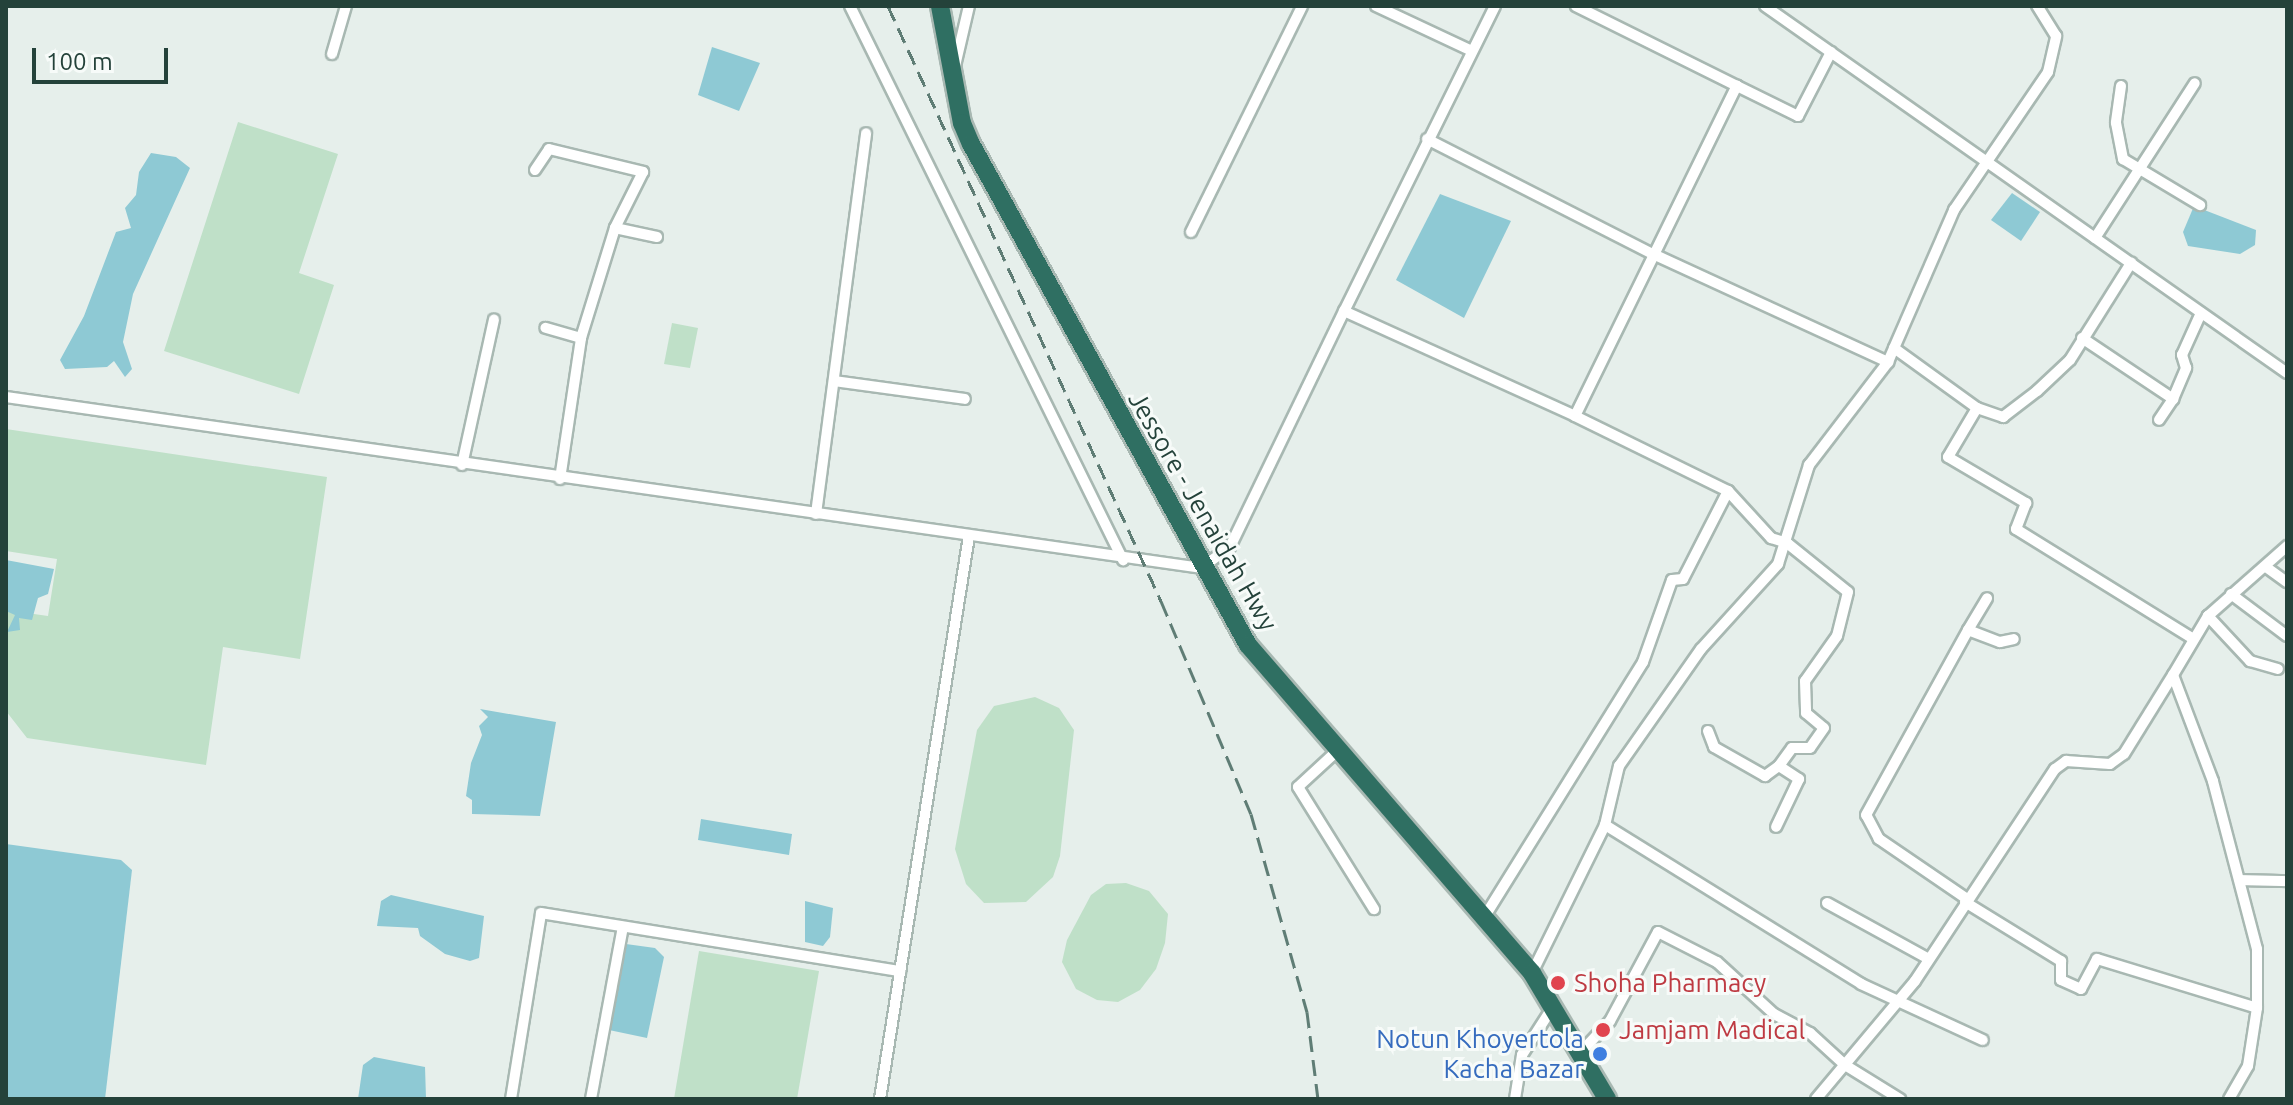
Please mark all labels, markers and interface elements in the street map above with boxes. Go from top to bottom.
scale bar [36,32,172,82]
text: 100 m [46,48,113,75]
street label: Jessore - Jenaidah Hwy [1122,386,1284,636]
place label: Shoha Pharmacy [1574,967,1766,999]
marker: Shoha Pharmacy [1549,974,1567,992]
place label: Jamjam Madical [1619,1014,1805,1046]
marker: Jamjam Madical [1594,1021,1612,1039]
place label: Notun Khoyertola Kacha Bazar [1376,1023,1584,1084]
marker: Notun Khoyertola Kacha Bazar [1591,1045,1609,1063]

